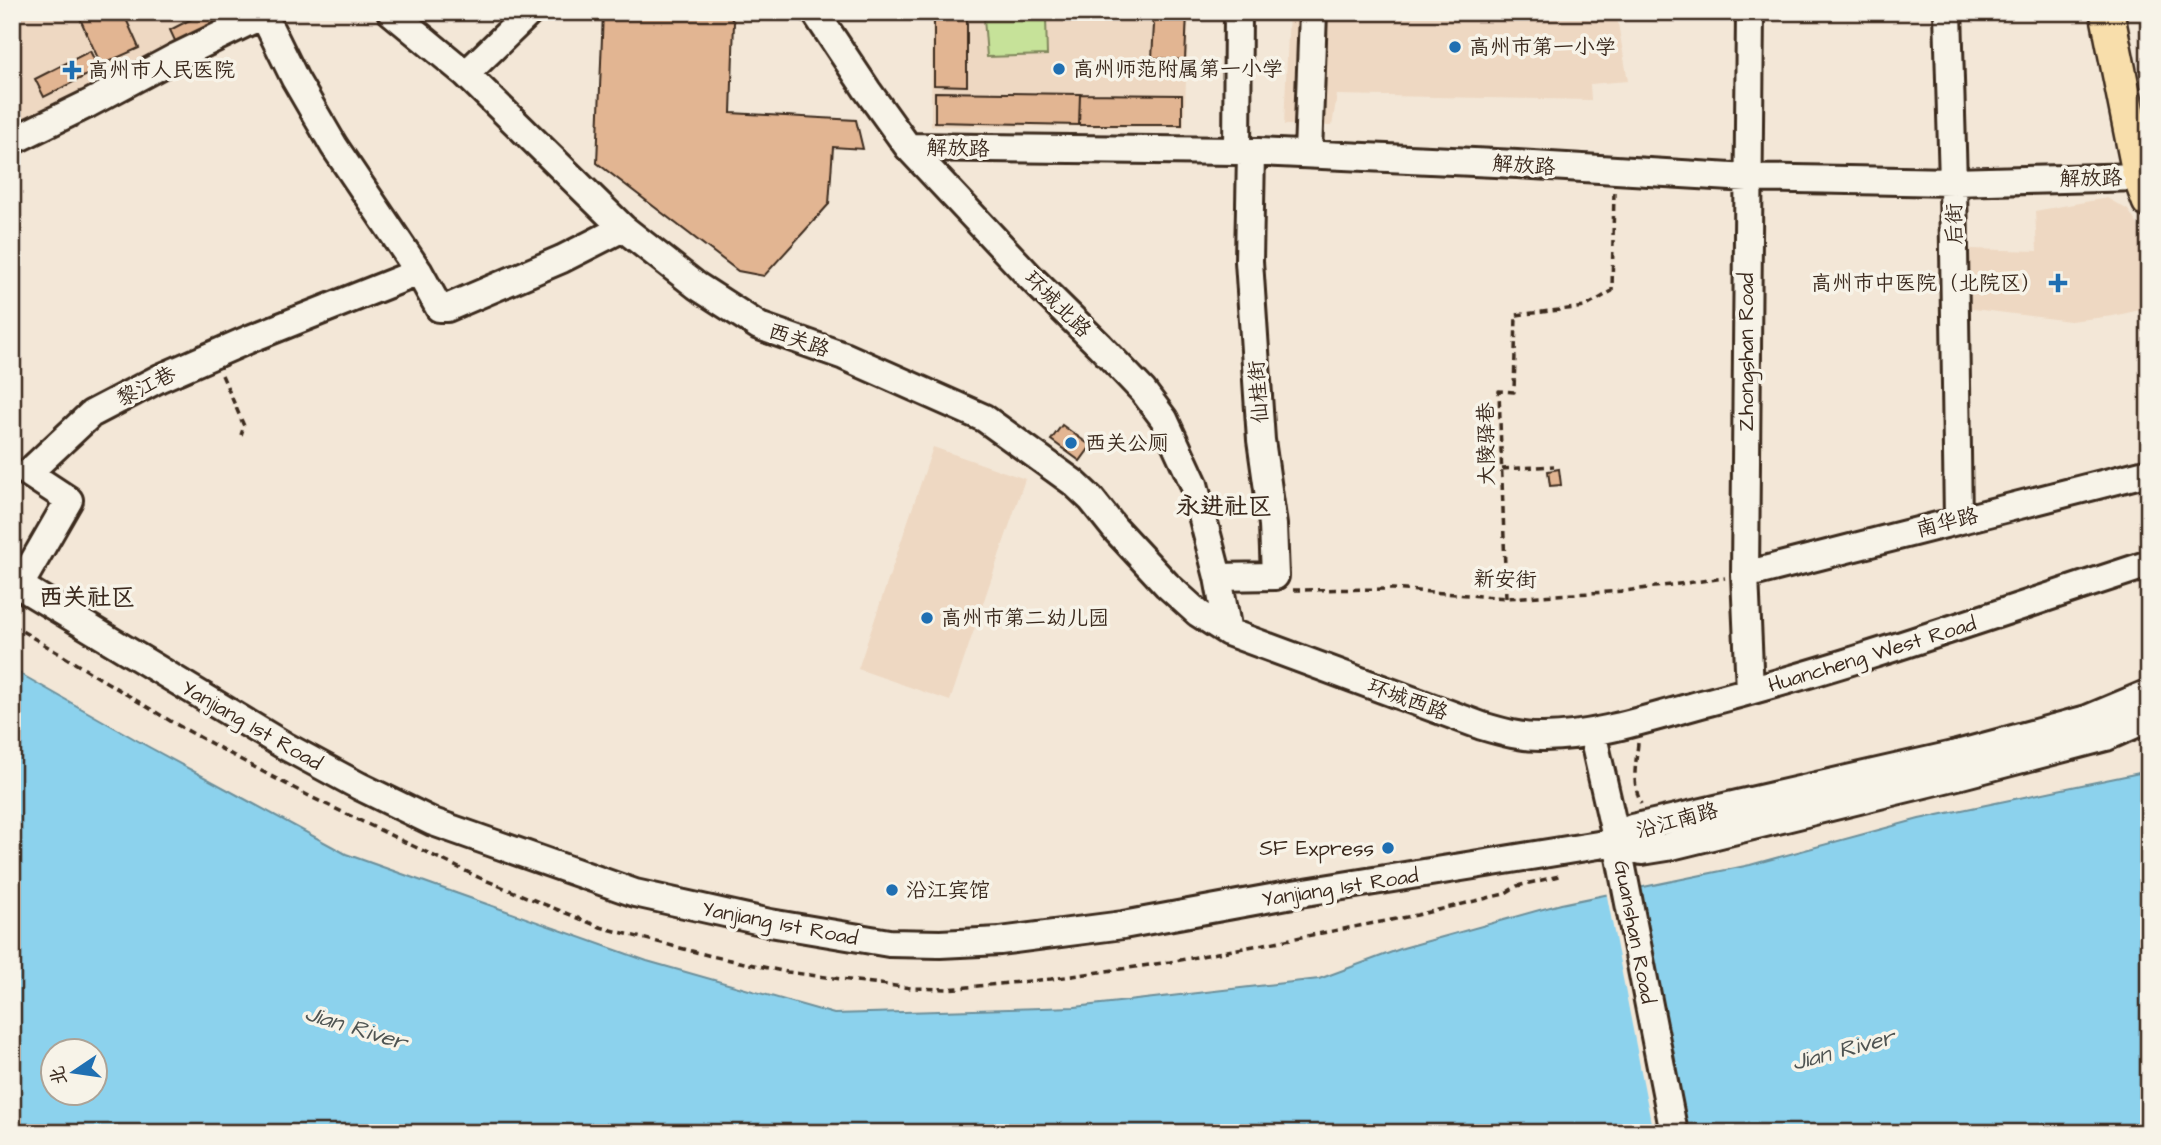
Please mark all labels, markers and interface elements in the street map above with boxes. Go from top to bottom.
place label: 高州市第一小学 [1469,33,1616,62]
marker: 高州市第一小学 [1447,39,1463,55]
place label: 高州师范附属第一小学 [1073,55,1283,84]
place label: 高州市人民医院 [88,56,235,85]
marker: 高州市人民医院 [62,60,82,80]
marker: 高州师范附属第一小学 [1051,61,1067,77]
street label: 解放路 [926,133,990,164]
street label: 解放路 [1492,149,1556,182]
street label: 解放路 [2059,163,2123,194]
street label: 后街 [1940,203,1969,245]
street label: 环城北路 [1018,264,1098,344]
place label: 高州市中医院（北院区） [1811,269,2042,298]
street label: Zhongshan Road [1732,272,1763,431]
marker: 高州市中医院（北院区） [2048,273,2068,293]
street label: 西关路 [764,317,833,364]
street label: 黎江巷 [112,359,181,414]
street label: 仙桂街 [1242,360,1275,424]
street label: 大陵驿巷 [1471,402,1502,486]
place label: 西关公厕 [1085,429,1169,458]
marker: 西关公厕 [1063,435,1079,451]
district label: 永进社区 [1176,490,1272,524]
street label: 南华路 [1913,501,1981,544]
street label: 新安街 [1473,564,1537,595]
district label: 西关社区 [39,581,135,615]
place label: 高州市第二幼儿园 [941,604,1109,633]
street label: Huancheng West Road [1765,609,1981,702]
marker: 高州市第二幼儿园 [919,610,935,626]
street label: 环城西路 [1363,671,1452,727]
street label: Yanjiang 1st Road [175,673,328,779]
street label: 沿江南路 [1633,796,1721,845]
place label: SF Express [1260,834,1374,864]
marker: SF Express [1380,840,1396,856]
street label: Guanshan Road [1606,858,1663,1006]
street label: Yanjiang 1st Road [1260,861,1421,916]
place label: 沿江宾馆 [906,876,990,905]
marker: 沿江宾馆 [884,882,900,898]
street label: Yanjiang 1st Road [699,894,860,955]
water label: Jian River [301,997,413,1059]
water label: Jian River [1788,1020,1900,1079]
north arrow [38,1036,108,1106]
text: 北 [44,1063,74,1088]

